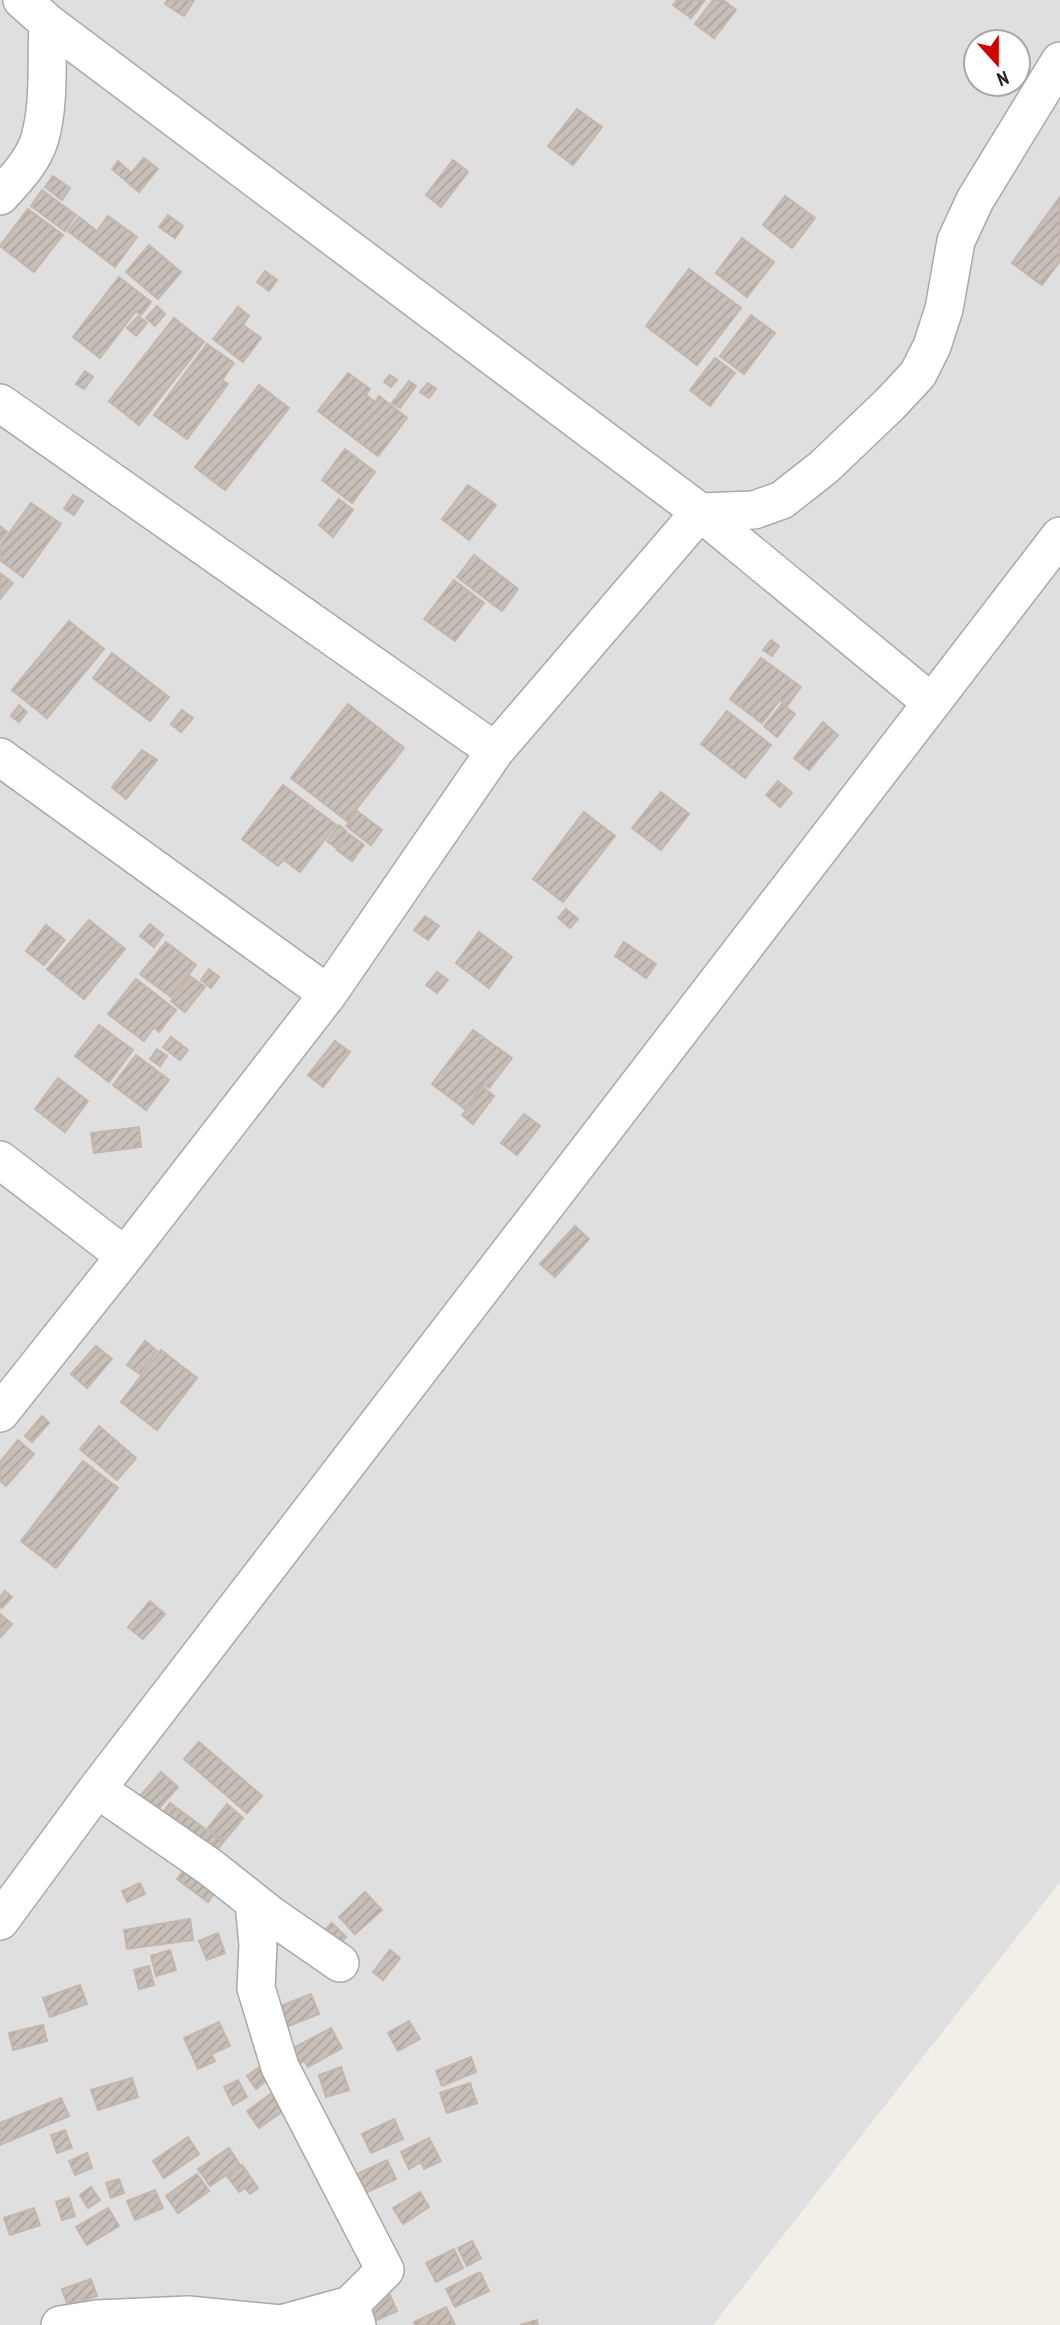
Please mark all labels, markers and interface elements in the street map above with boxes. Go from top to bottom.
north arrow [962,28,1032,98]
text: N [994,66,1012,92]

